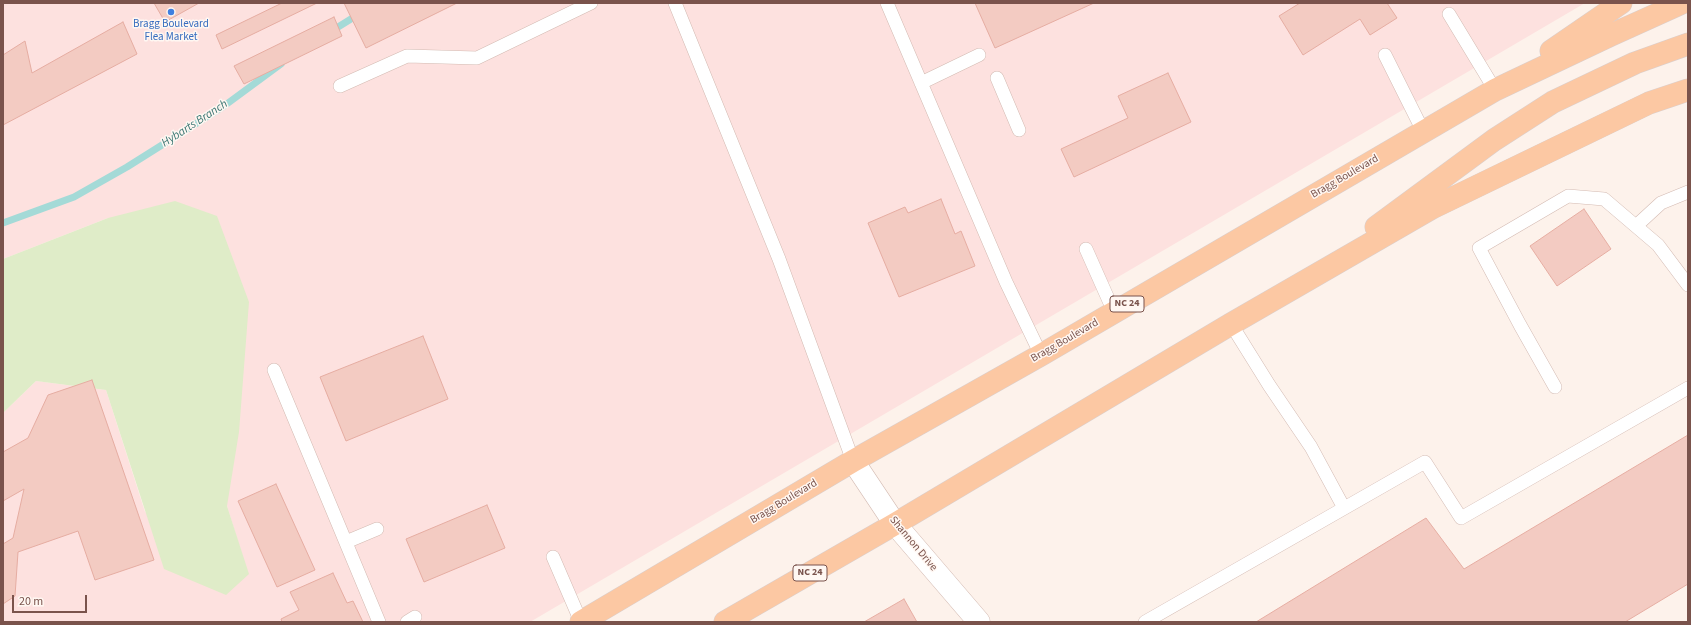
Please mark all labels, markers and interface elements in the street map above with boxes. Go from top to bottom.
marker: Bragg Boulevard Flea Market [166,7,176,17]
place label: Bragg Boulevard Flea Market [133,18,209,44]
water label: Hybarts Branch [159,97,231,151]
street label: Bragg Boulevard [1309,152,1381,202]
road number: NC 24 [1110,296,1144,312]
street label: Bragg Boulevard [1029,316,1101,366]
street label: Bragg Boulevard [748,477,820,527]
street label: Shannon Drive [886,514,940,574]
road number: NC 24 [793,565,827,581]
scale bar [14,587,89,613]
text: 20 m [19,593,43,610]

